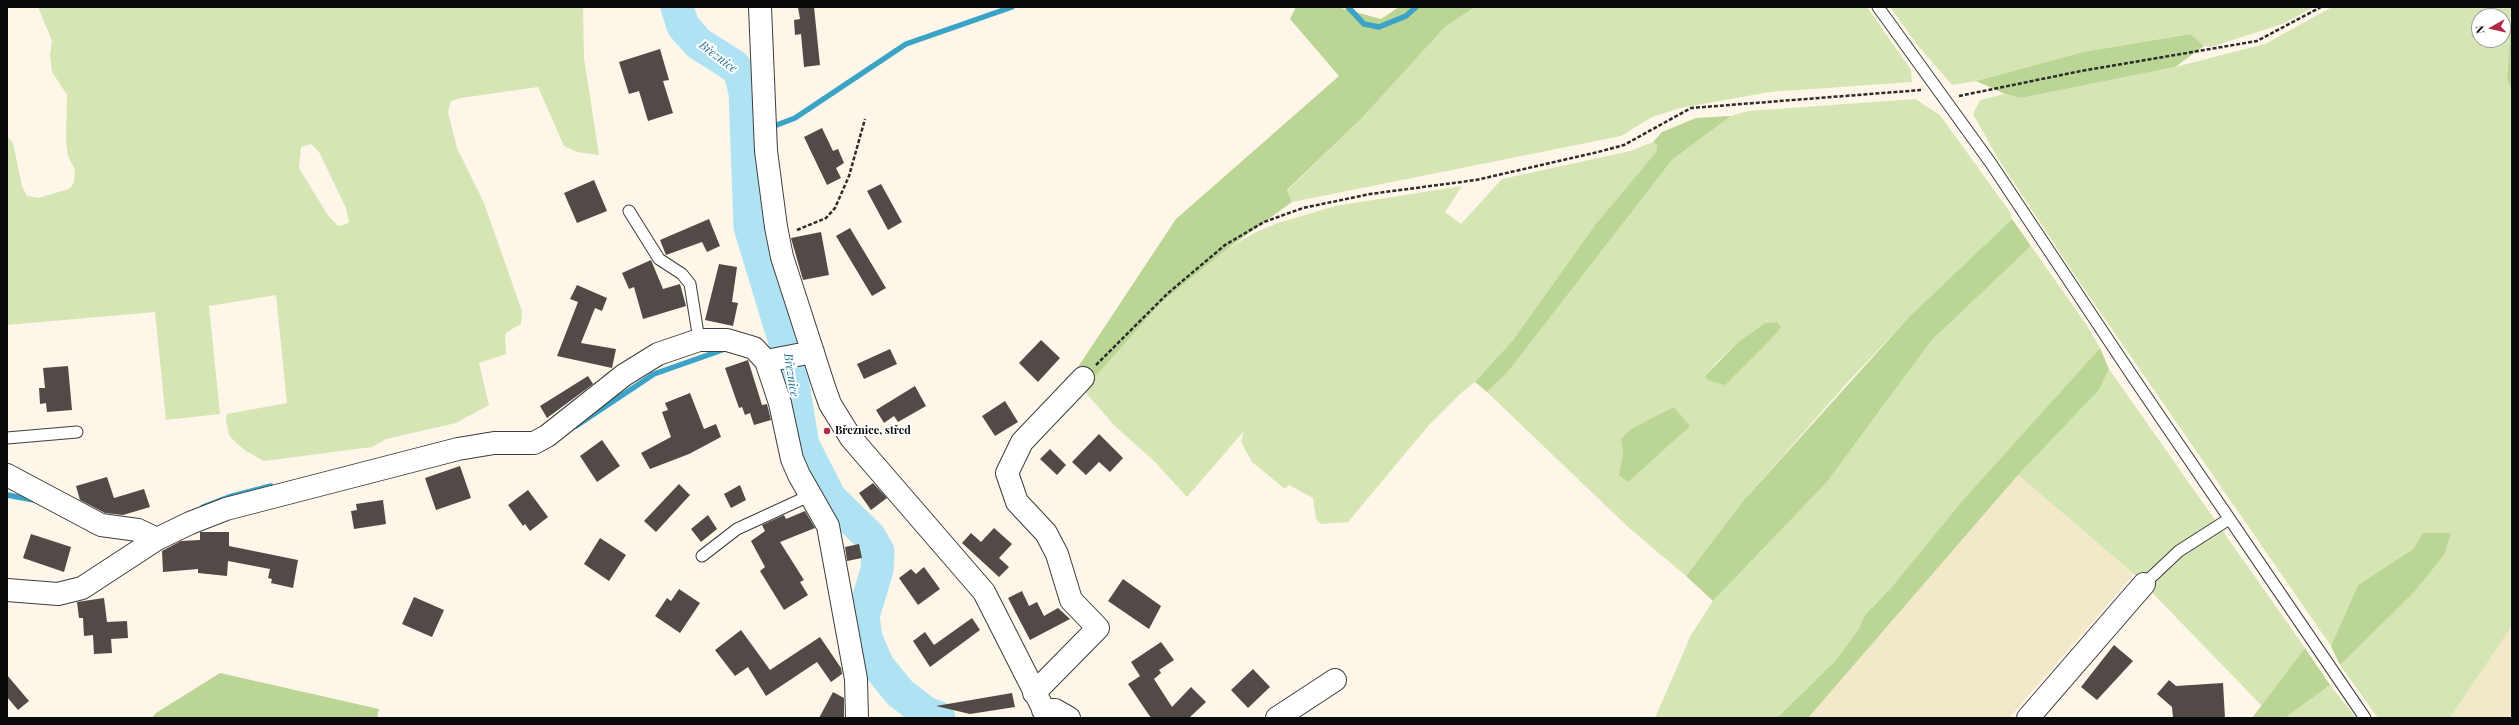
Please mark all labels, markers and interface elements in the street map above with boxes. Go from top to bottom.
north arrow [2471,8,2511,48]
text: N [2472,25,2488,35]
water label: Březnice [696,38,740,76]
water label: Březnice [780,352,802,398]
place label: Březnice, střed [835,424,911,438]
marker: Březnice, střed [822,426,832,436]

